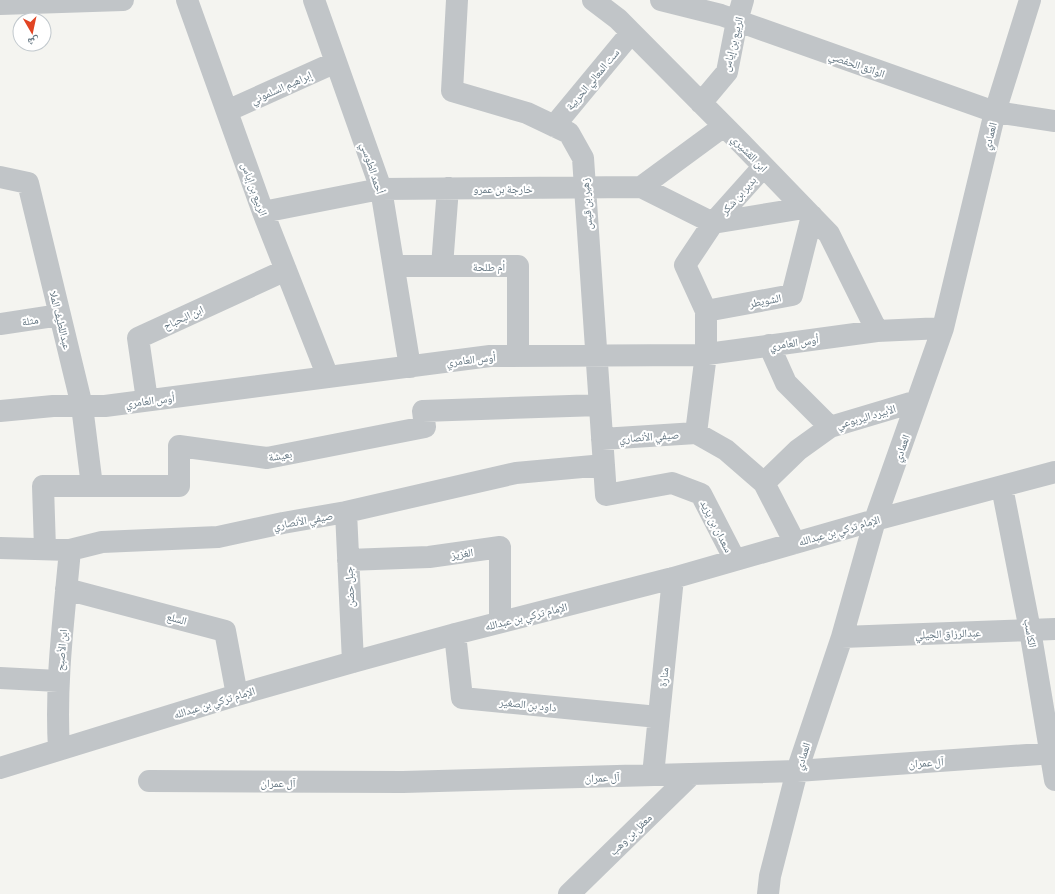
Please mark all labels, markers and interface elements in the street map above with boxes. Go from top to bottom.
north arrow [12,12,52,52]
street label: الربيع بن إياس [719,15,747,73]
text: ش [26,33,40,50]
street label: ست المعالي الحربية [563,46,624,114]
street label: الواثق الحفصي [826,48,887,82]
street label: إبراهيم السلموني [248,68,315,109]
street label: العمادي [979,121,1001,152]
street label: ابن القشيري [727,132,771,176]
street label: أحمد الطوسي [356,141,387,196]
street label: الربيع بن إياس [238,161,271,218]
street label: بدير بن شكر [717,173,759,218]
street label: زهير بن قيس [578,178,595,230]
street label: خارجة بن عمرو [473,182,533,196]
street label: أم طلحة [473,260,505,274]
street label: عبداللطيف الملا [47,289,75,351]
street label: الشويطر [747,291,782,310]
street label: ابن البحباح [161,302,206,333]
street label: مثلة [21,312,39,328]
street label: أوس العامري [769,332,820,355]
street label: أوس العامري [446,350,497,371]
street label: أوس العامري [125,391,176,412]
street label: الأبيرد اليربوعي [835,401,898,433]
street label: صيفي الأنصاري [618,427,680,447]
street label: العمادي [890,433,915,464]
street label: بعيشة [267,447,293,464]
street label: سعدان بن يزيد [697,498,736,555]
street label: صيفي الأنصاري [272,508,334,534]
street label: الإمام تركي بن عبدالله [797,512,882,551]
street label: الغزيز [449,545,474,561]
street label: جبل حضن [341,566,358,608]
street label: الإمام تركي بن عبدالله [483,599,569,635]
street label: السلع [165,609,188,628]
street label: الكاسب [1022,618,1040,648]
street label: عبدالرزاق الجيلي [915,625,982,643]
street label: ابن الأصبح [53,629,70,671]
street label: منارة [656,666,670,688]
street label: الإمام تركي بن عبدالله [172,683,257,723]
street label: داود بن الصغير [498,694,558,714]
street label: العمادي [791,741,815,772]
street label: آل عمران [908,754,944,771]
street label: آل عمران [584,770,620,785]
street label: آل عمران [261,776,296,790]
street label: معقل بن وهب [606,811,655,858]

